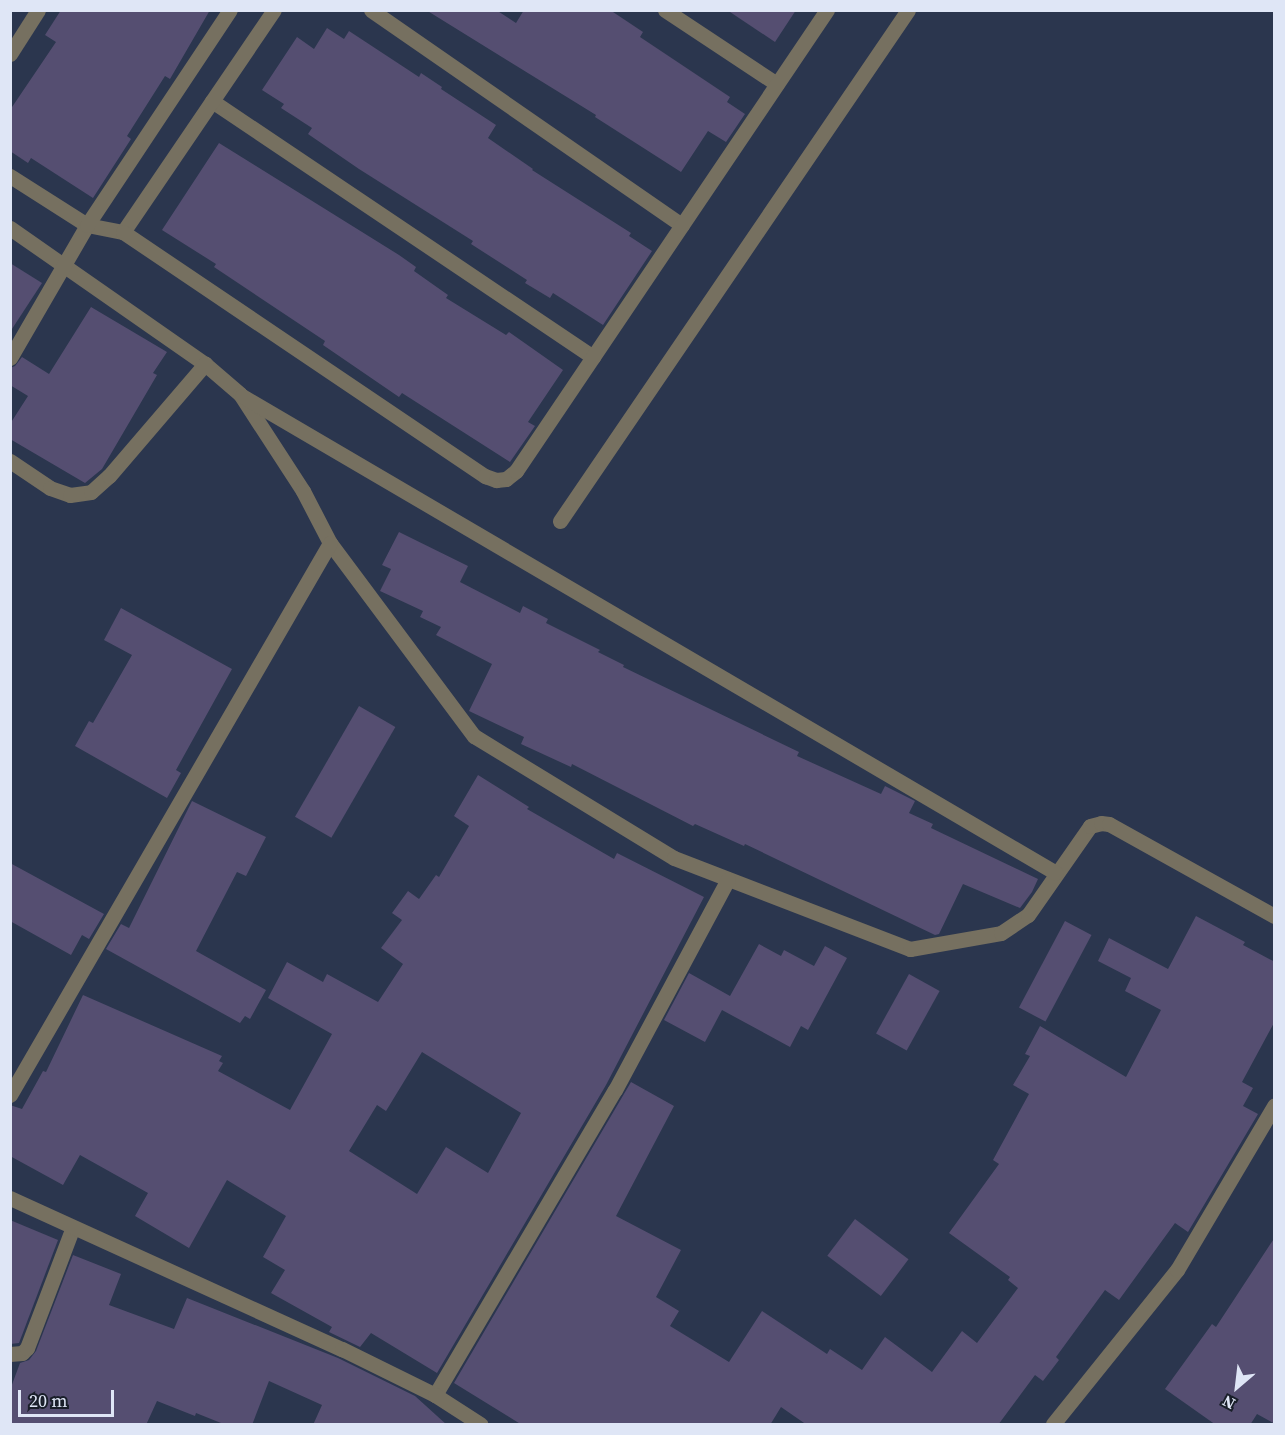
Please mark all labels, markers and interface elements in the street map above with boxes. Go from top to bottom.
north arrow [1207,1357,1267,1417]
scale bar [21,1378,117,1416]
text: 20 m [29,1388,67,1413]
text: N [1218,1390,1239,1415]

